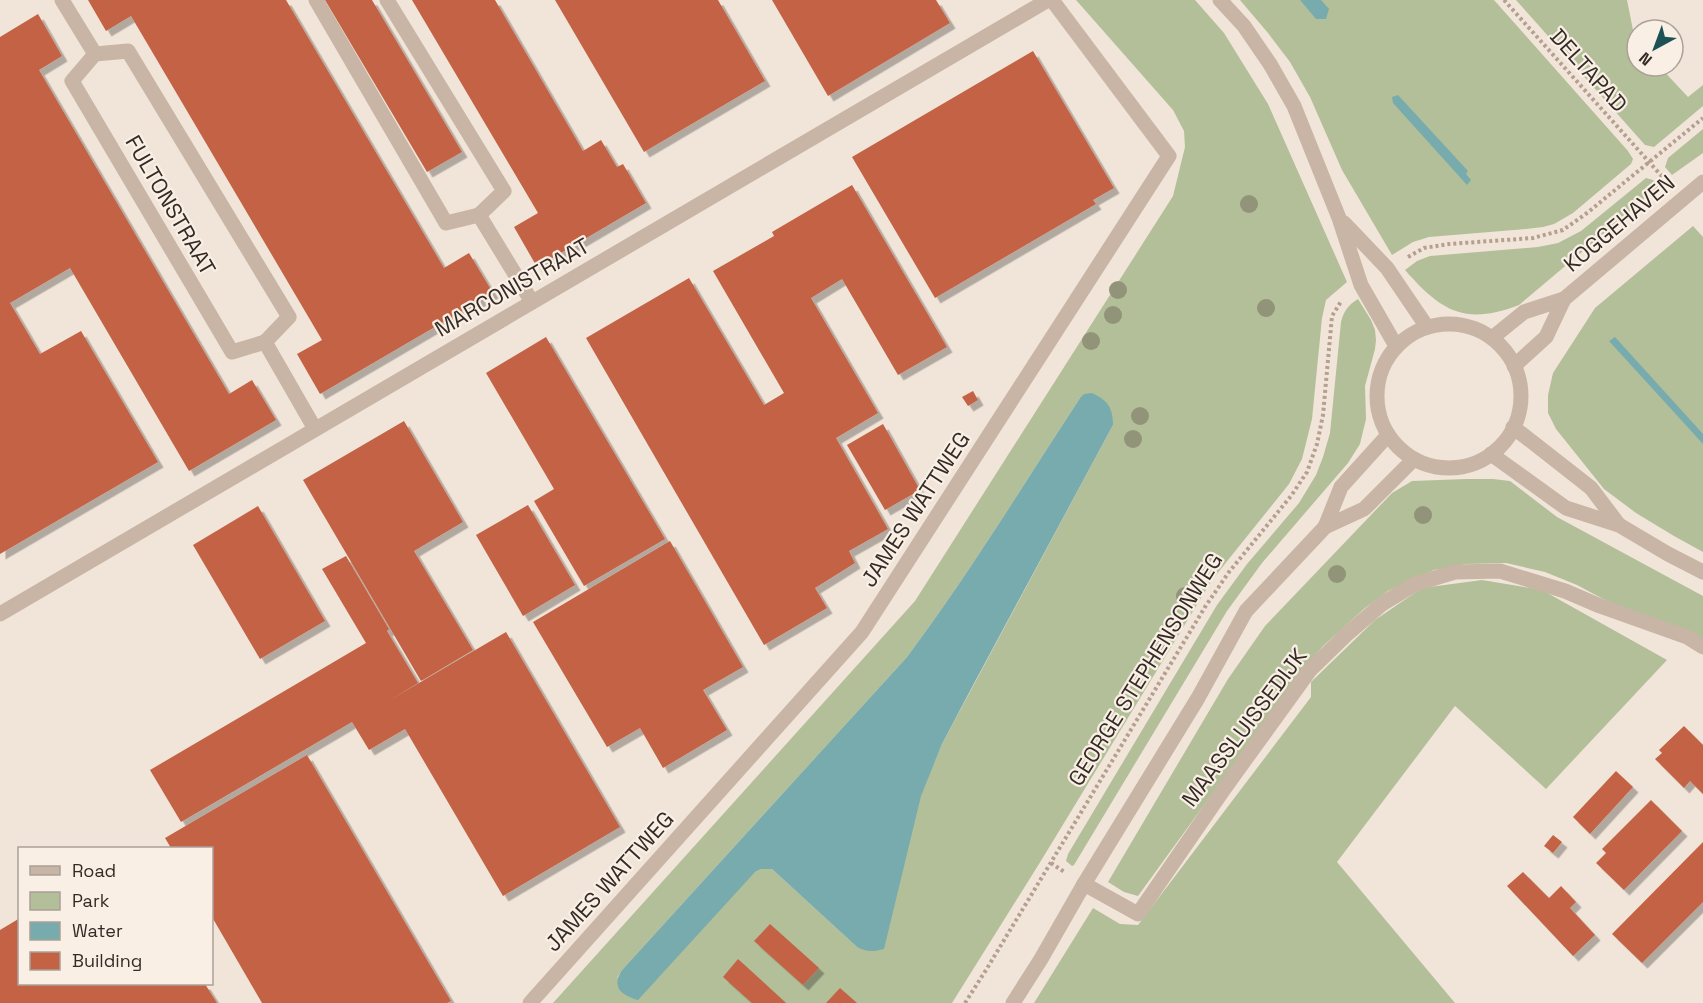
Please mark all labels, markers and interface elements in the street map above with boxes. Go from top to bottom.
north arrow [1625,18,1685,78]
street label: DELTAPAD [1544,23,1634,117]
text: N [1635,47,1656,70]
street label: FULTONSTRAAT [120,130,222,280]
street label: KOGGEHAVEN [1558,168,1680,278]
street label: MARCONISTRAAT [430,231,594,343]
street label: JAMES WATTWEG [854,426,976,592]
street label: GEORGE STEPHENSONWEG [1062,547,1228,791]
street label: MAASSLUISSEDIJK [1175,642,1313,812]
street label: JAMES WATTWEG [539,805,679,957]
legend [18,847,213,985]
text: Road [72,859,116,882]
text: Park [72,889,110,912]
text: Water [72,919,123,942]
text: Building [72,949,142,972]

